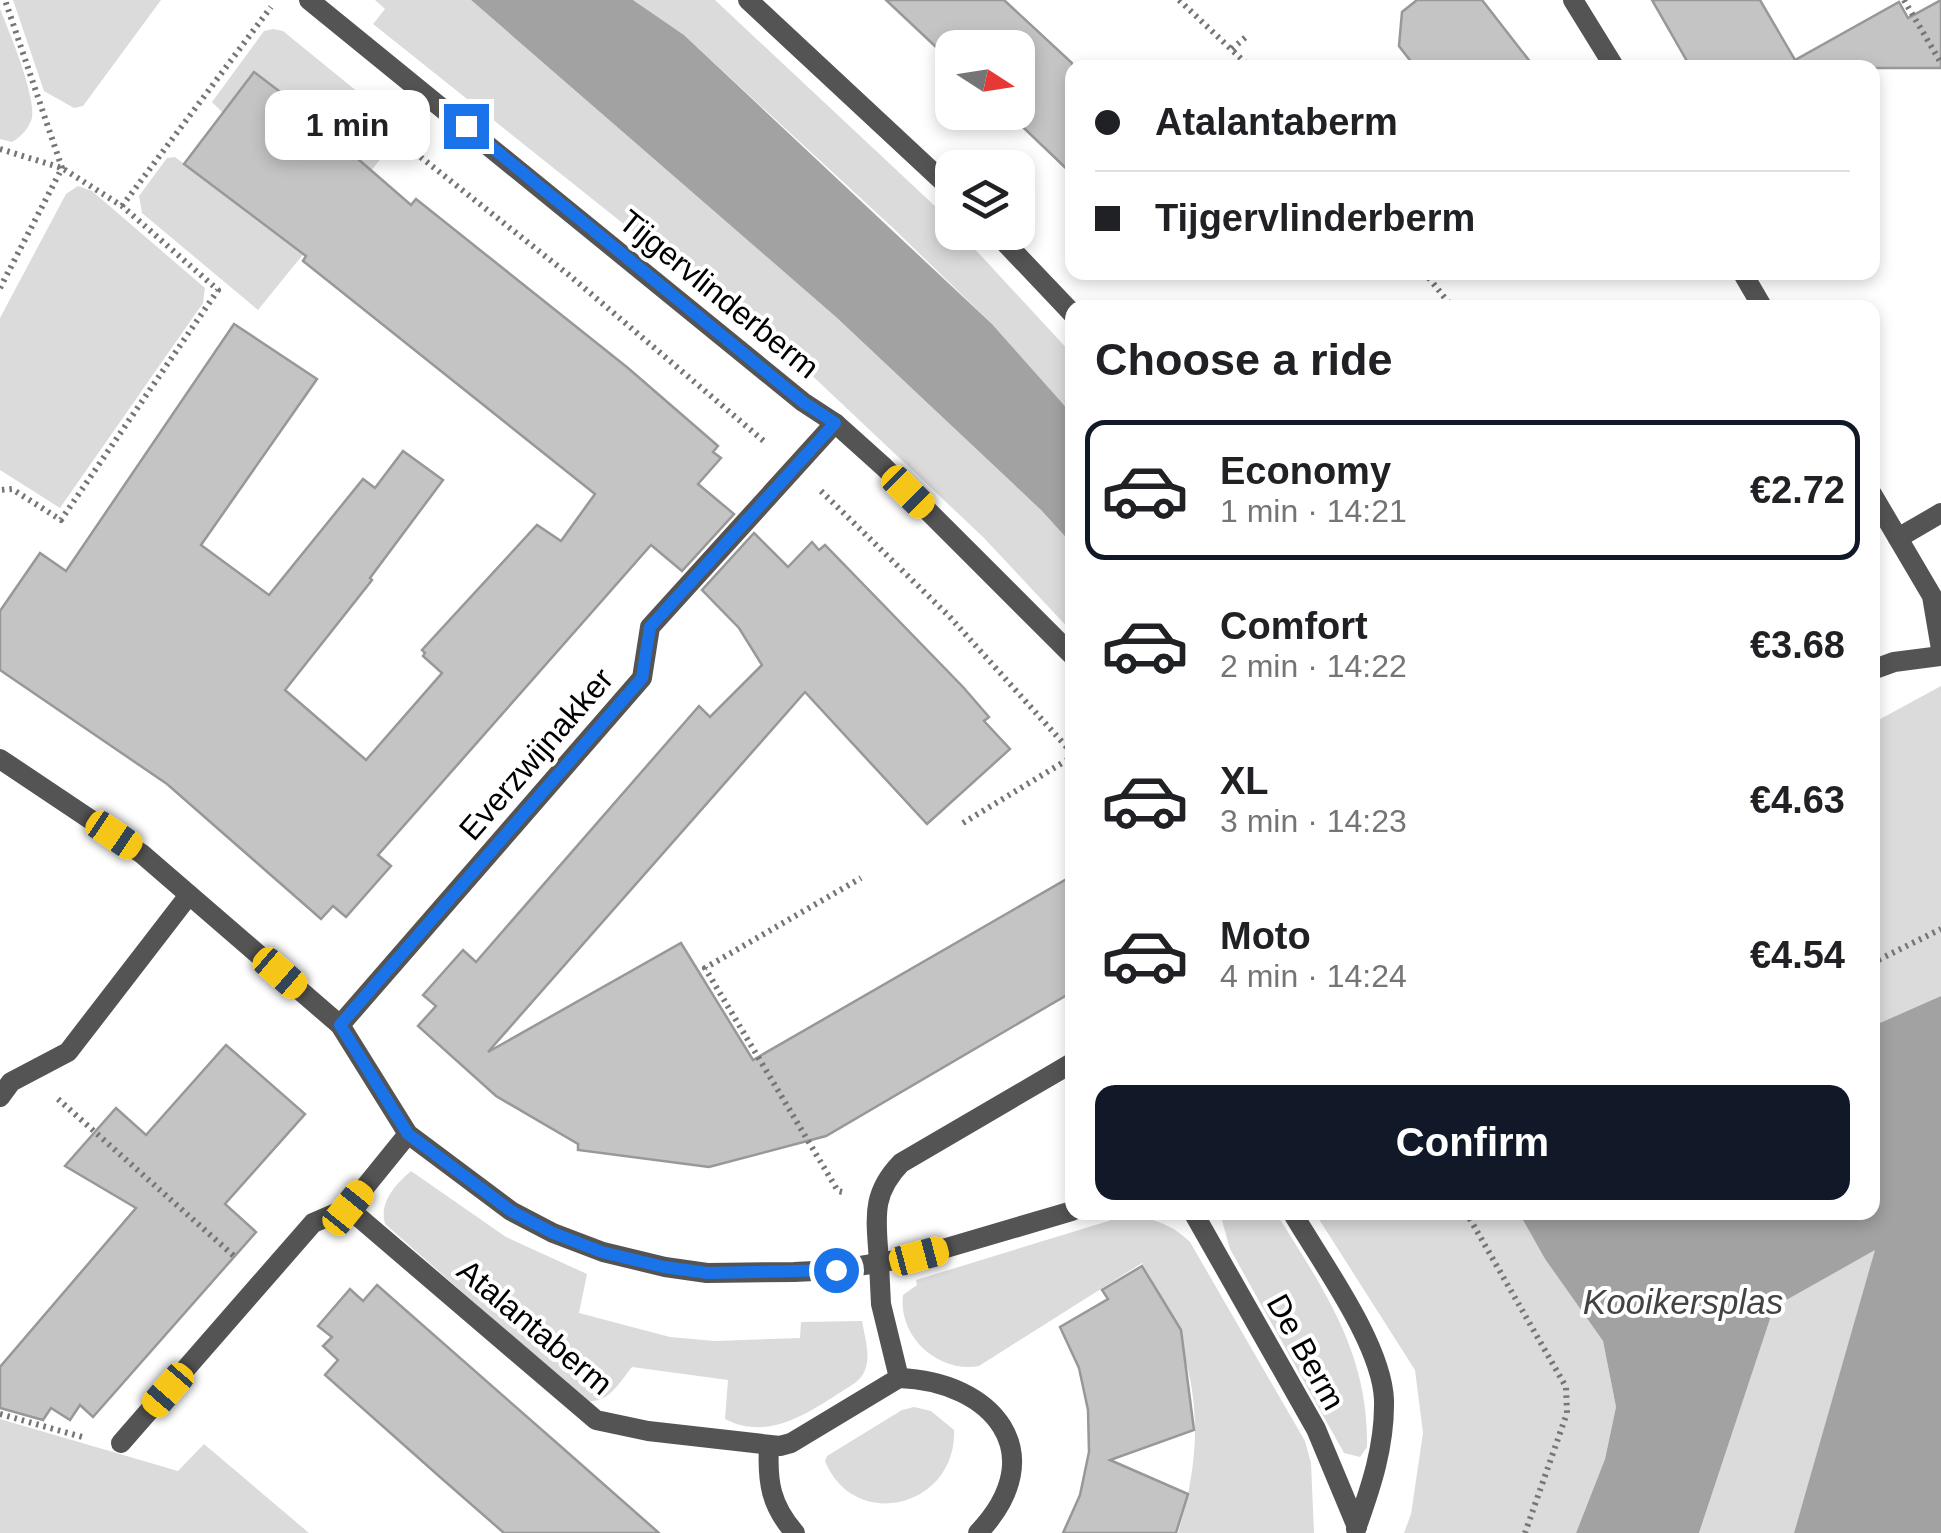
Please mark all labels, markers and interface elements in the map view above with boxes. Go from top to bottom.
north arrow [935,30,1035,130]
map controls [935,30,1035,250]
callout: 1 min [266,91,431,161]
text: Atalantaberm [1155,101,1398,143]
route end [444,104,489,149]
text: 1 min [306,107,389,143]
button: layers [935,150,1035,250]
text: Tijgervlinderberm [1155,197,1475,239]
street label: Tijgervlinderberm [612,203,826,385]
text: Choose a ride [1095,334,1393,385]
icon: car [1100,445,1190,535]
text: Economy [1220,450,1391,492]
car [876,460,940,524]
text: €2.72 [1750,469,1845,511]
text: 1 min · 14:21 [1220,493,1407,529]
icon: car [1100,600,1190,690]
text: Comfort [1220,605,1368,647]
text: €3.68 [1750,624,1845,666]
text: 2 min · 14:22 [1220,648,1407,684]
street label: Everzwijnakker [452,661,620,847]
icon: car [1100,755,1190,845]
text: XL [1220,760,1269,802]
text: €4.63 [1750,779,1845,821]
text: 3 min · 14:23 [1220,803,1407,839]
car [81,806,147,864]
icon: car [1100,910,1190,1000]
text: Moto [1220,915,1311,957]
text: €4.54 [1750,934,1845,976]
car [248,942,312,1004]
text: 4 min · 14:24 [1220,958,1407,994]
button: Confirm [1095,1085,1850,1200]
car [317,1175,379,1241]
car [886,1234,952,1278]
route start [814,1248,859,1293]
street label: Atalantaberm [451,1252,619,1402]
water label: Kooikersplas [1583,1282,1783,1321]
street label: De Berm [1260,1288,1352,1416]
car [137,1358,199,1422]

